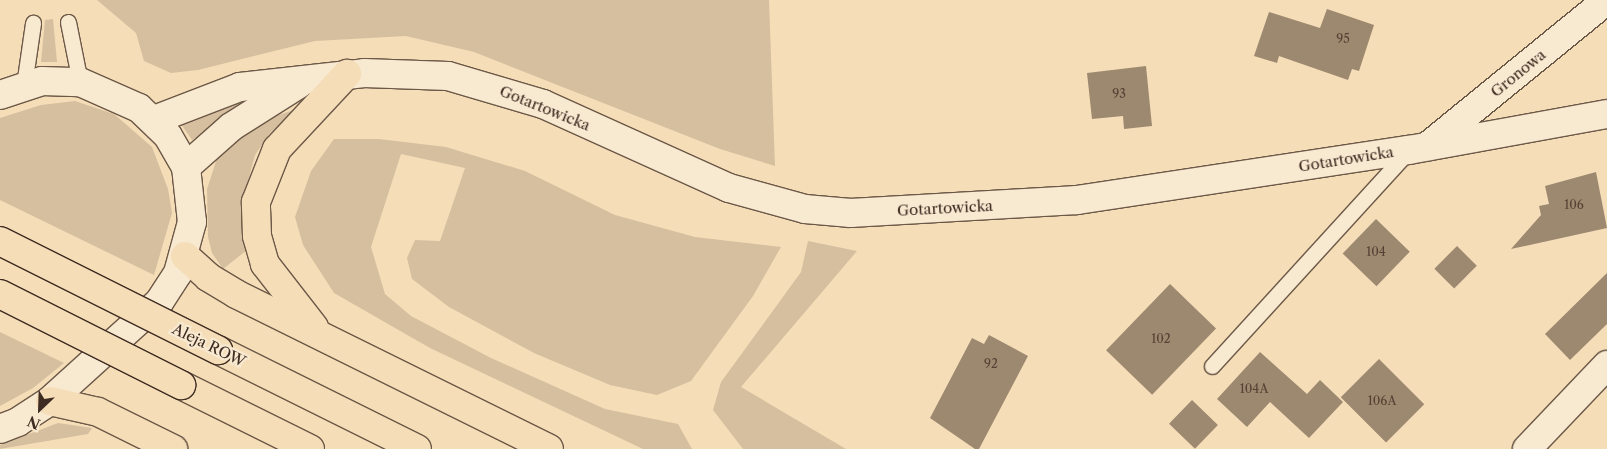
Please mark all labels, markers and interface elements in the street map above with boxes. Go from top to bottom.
house number: 95 [1336,32,1350,46]
street label: Gronowa [1487,45,1549,101]
street label: Gotartowicka [497,82,593,134]
house number: 93 [1112,87,1126,101]
street label: Gotartowicka [1297,143,1395,175]
street label: Gotartowicka [897,197,993,219]
house number: 106 [1564,198,1584,212]
house number: 104 [1366,245,1386,259]
street label: Aleja ROW [169,320,249,370]
house number: 102 [1151,332,1171,346]
house number: 92 [984,357,998,371]
house number: 104A [1240,382,1268,396]
north arrow [15,384,65,434]
house number: 106A [1368,394,1396,408]
text: N [25,412,43,433]

